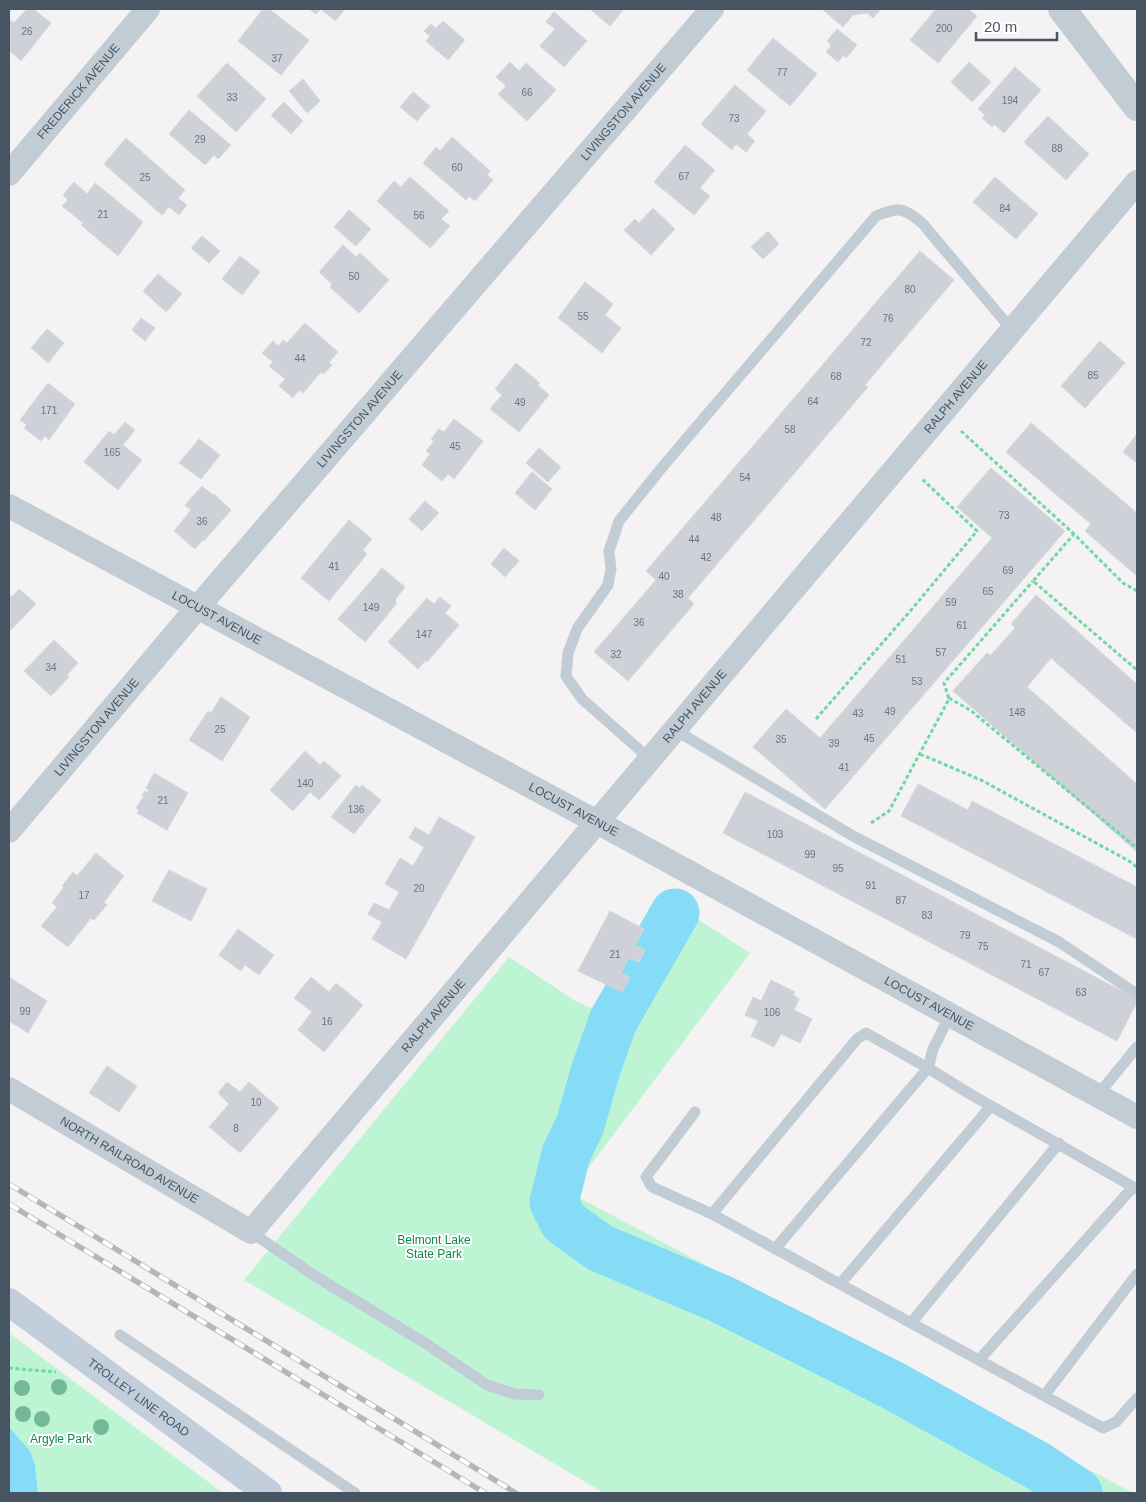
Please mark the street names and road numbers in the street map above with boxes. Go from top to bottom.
street label: FREDERICK AVENUE [34,41,123,142]
street label: LIVINGSTON AVENUE [578,60,669,163]
street label: RALPH AVENUE [921,357,991,436]
street label: LIVINGSTON AVENUE [314,367,405,470]
street label: LOCUST AVENUE [170,588,264,647]
street label: RALPH AVENUE [660,667,729,746]
street label: LIVINGSTON AVENUE [51,675,142,779]
street label: LOCUST AVENUE [526,780,621,839]
street label: LOCUST AVENUE [882,973,976,1033]
street label: RALPH AVENUE [399,976,468,1055]
street label: NORTH RAILROAD AVENUE [58,1114,201,1207]
street label: TROLLEY LINE ROAD [85,1356,192,1440]

